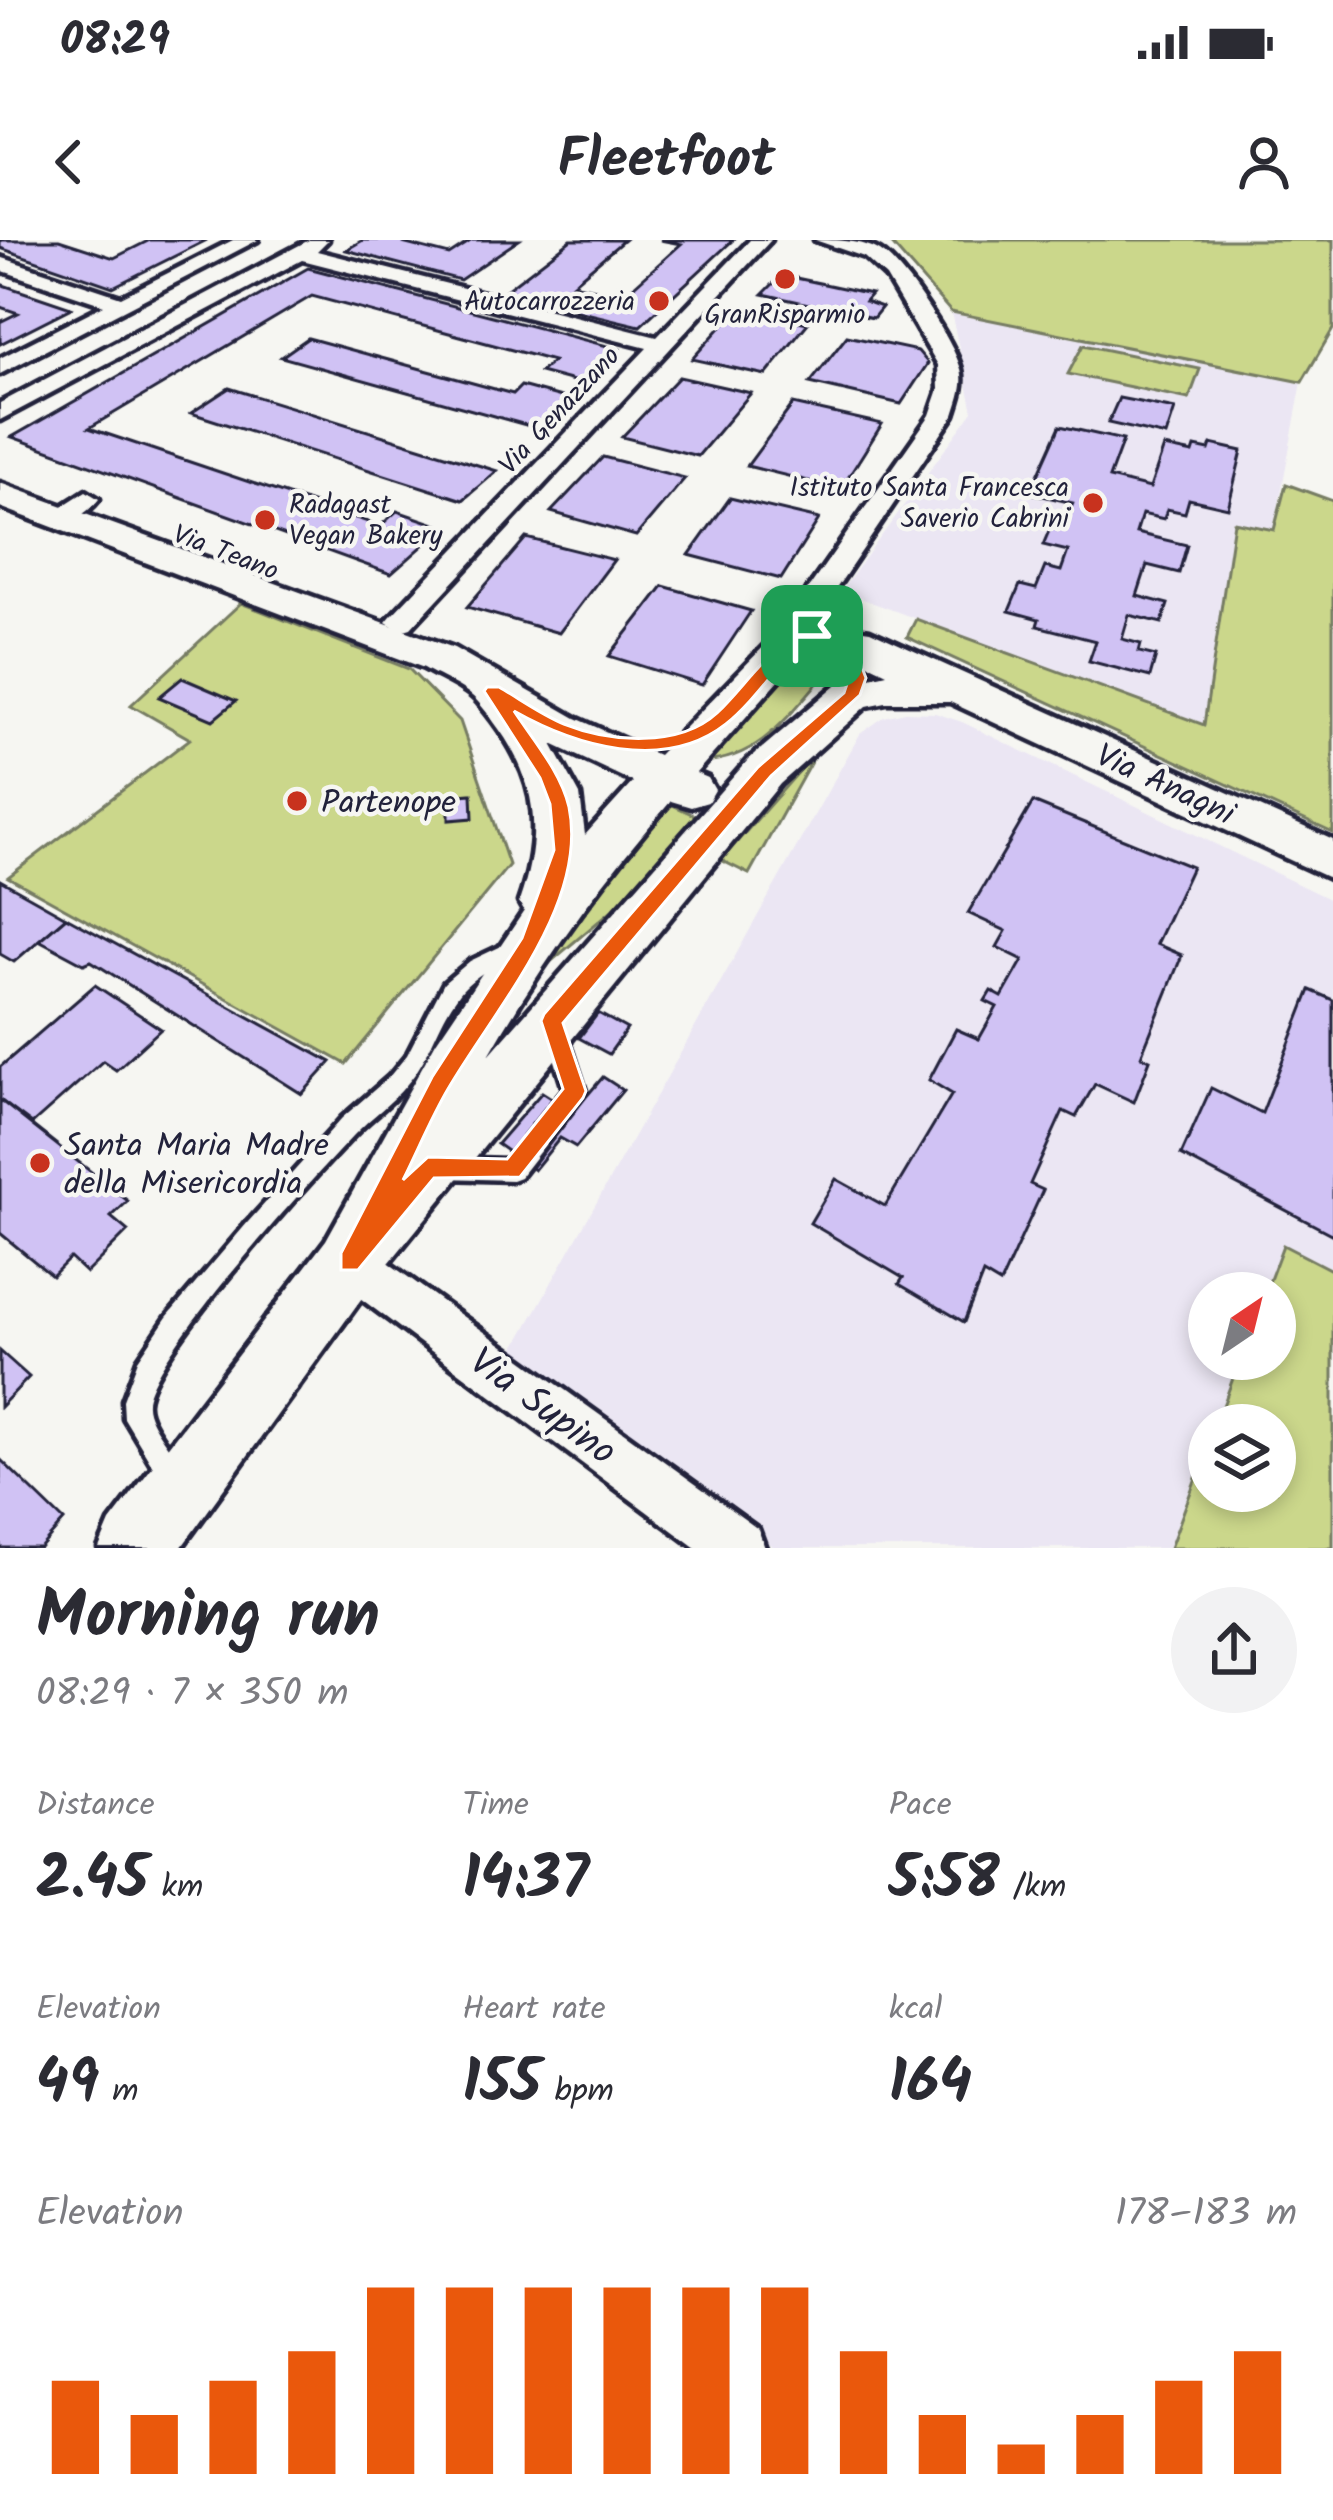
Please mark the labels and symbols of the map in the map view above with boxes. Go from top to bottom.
marker: GranRisparmio [772,266,798,292]
place label: Autocarrozzeria [464,281,635,324]
marker: Autocarrozzeria [646,288,672,314]
place label: GranRisparmio [705,294,865,337]
street label: Via Genazzano [489,337,631,485]
place label: Istituto Santa Francesca Saverio Cabrini [790,467,1071,541]
place label: Radagast Vegan Bakery [289,484,443,558]
marker: Istituto Santa Francesca Saverio Cabrini [1080,490,1106,516]
marker: Radagast Vegan Bakery [252,507,278,533]
street label: Via Teano [166,514,285,593]
pin [761,585,863,687]
street label: Via Anagni [1086,731,1244,842]
place label: Partenope [321,778,456,831]
marker: Partenope [284,788,310,814]
place label: Santa Maria Madre della Misericordia [64,1121,329,1212]
marker: Santa Maria Madre della Misericordia [27,1150,53,1176]
north arrow [1188,1272,1296,1380]
street label: Via Supino [455,1333,629,1483]

